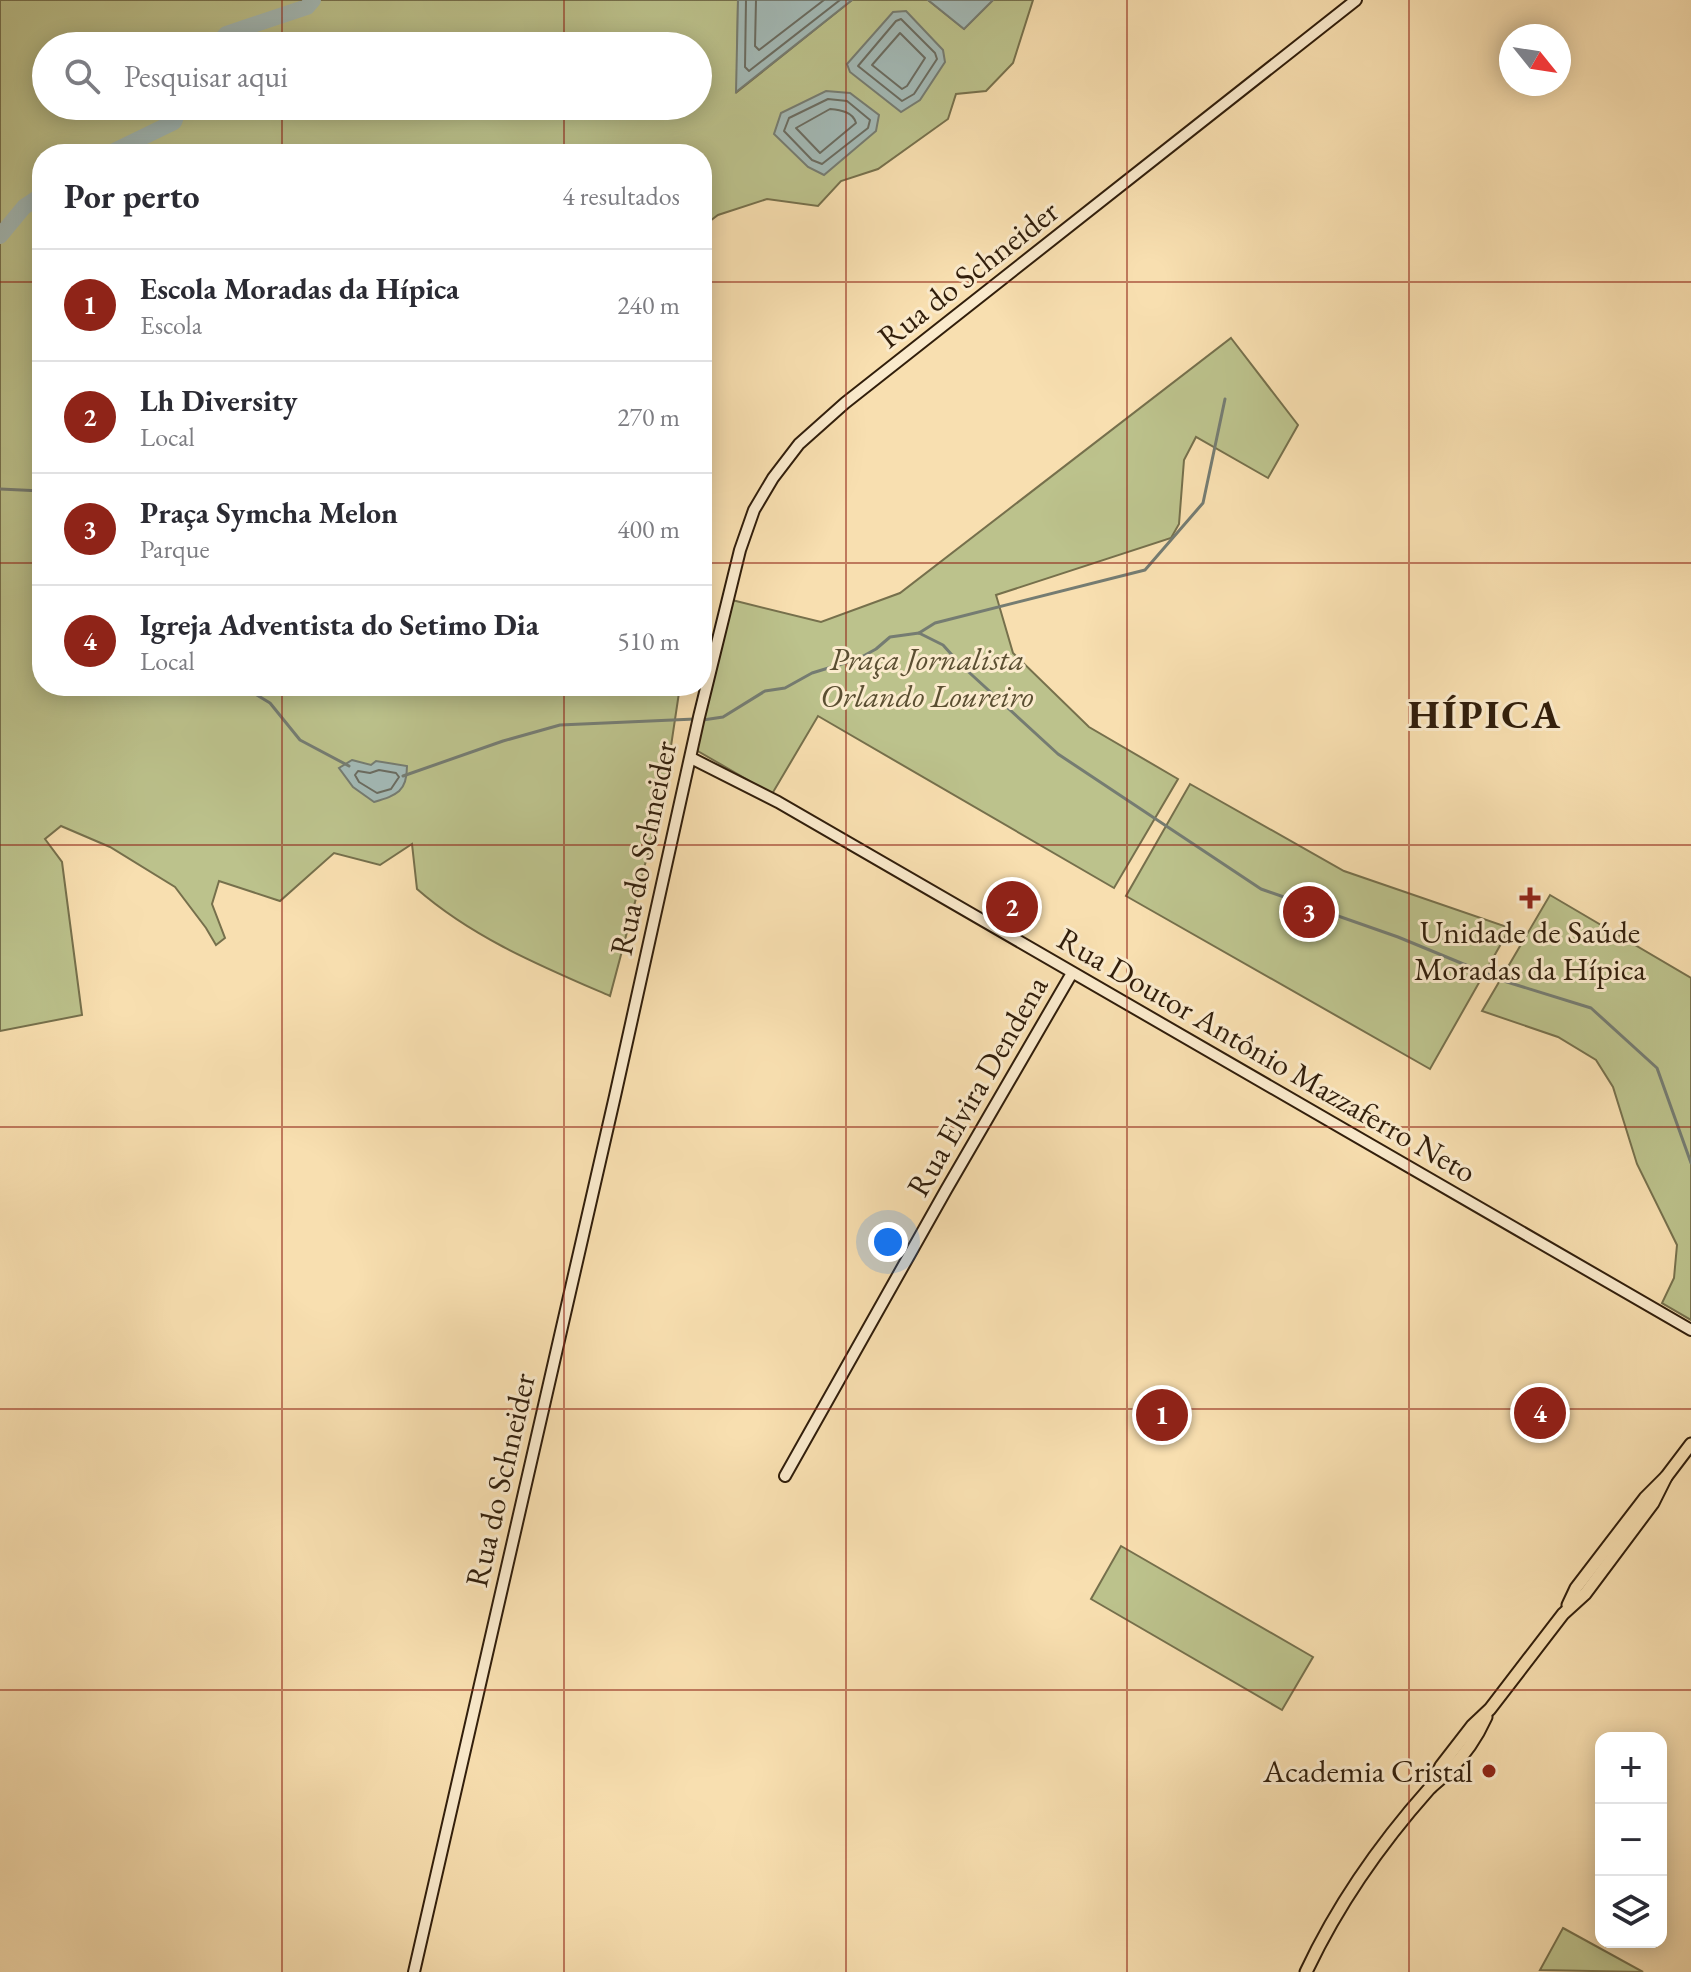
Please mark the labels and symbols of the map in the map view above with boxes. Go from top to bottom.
north arrow [1499,24,1571,96]
street label: Rua do Schneider [869,190,1067,358]
park label: Praça Jornalista Orlando Loureiro [820,638,1034,717]
district label: HÍPICA [1408,688,1562,740]
street label: Rua do Schneider [600,737,686,959]
pin: 2 [986,877,1038,937]
pin: 3 [1283,882,1335,942]
marker: Unidade de Saúde Moradas da Hípica [1519,887,1541,909]
place label: Unidade de Saúde Moradas da Hípica [1414,911,1646,990]
street label: Rua Doutor Antônio Mazzaferro Neto [1050,918,1484,1192]
street label: Rua Elvira Dendena [897,968,1057,1204]
your location [868,1222,908,1262]
street label: Rua do Schneider [455,1369,545,1591]
pin: 4 [1514,1383,1566,1443]
pin: 1 [1136,1385,1188,1445]
place label: Academia Cristal [1262,1750,1473,1792]
marker: Academia Cristal [1480,1762,1498,1780]

